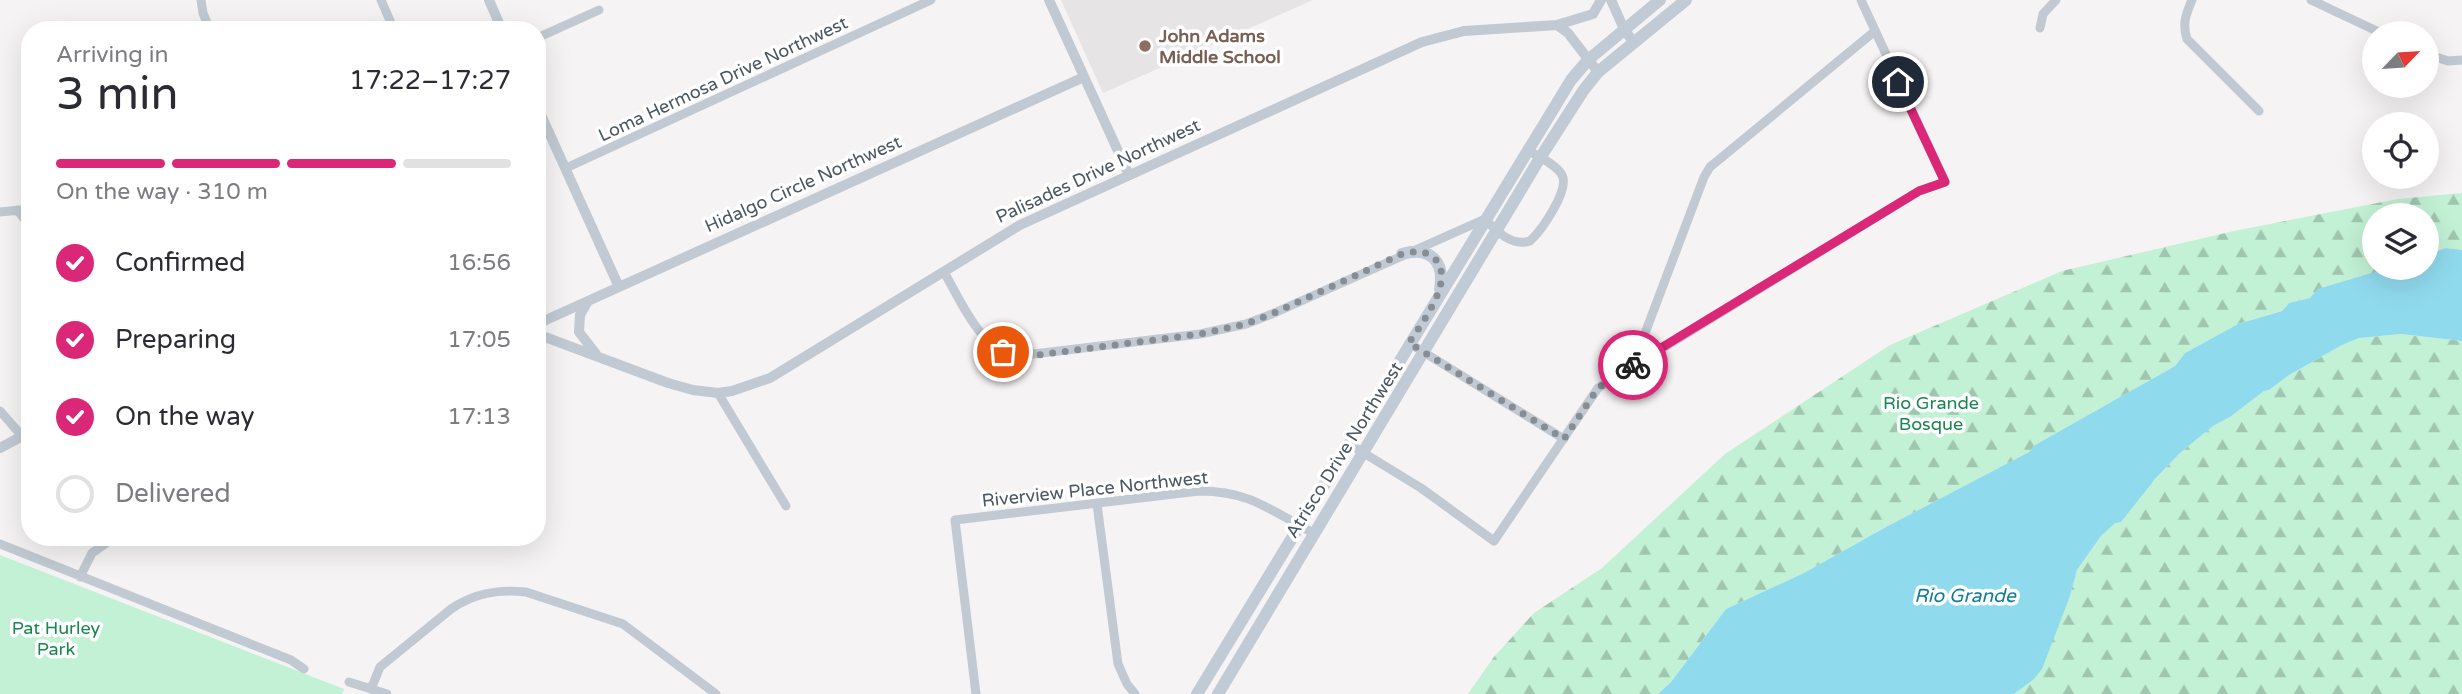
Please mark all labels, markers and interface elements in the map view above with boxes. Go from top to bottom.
street label: Loma Hermosa Drive Northwest [595,11,851,147]
north arrow [2362,21,2440,98]
map controls [2362,21,2439,280]
place label: John Adams Middle School [1158,25,1281,68]
marker: John Adams Middle School [1137,38,1153,54]
text: Arriving in [56,41,169,69]
pin [1868,52,1928,112]
icon: home [1879,63,1917,101]
text: 17:22–17:27 [349,65,511,96]
text: 3 min [56,67,179,122]
button: locate [2362,112,2439,189]
street label: Palisades Drive Northwest [992,114,1204,228]
street label: Hidalgo Circle Northwest [701,131,905,237]
text: On the way · 310 m [56,178,268,206]
button: layers [2362,203,2439,280]
icon: check [56,244,94,282]
text: Confirmed [115,247,245,278]
text: 16:56 [447,249,511,277]
icon: check [56,321,94,359]
pin [973,322,1033,382]
text: Preparing [115,324,236,355]
text: 17:05 [447,326,511,354]
courier [1598,330,1668,400]
icon: bag [984,333,1022,371]
icon: bike [1614,346,1652,384]
street label: Atrisco Drive Northwest [1281,358,1407,542]
park label: Rio Grande Bosque [1883,392,1979,435]
icon: check [56,398,94,436]
text: On the way [115,401,255,432]
text: 17:13 [447,403,511,431]
street label: Riverview Place Northwest [981,466,1209,512]
text: Delivered [115,478,231,509]
water label: Rio Grande [1914,585,2017,607]
park label: Pat Hurley Park [12,617,101,660]

